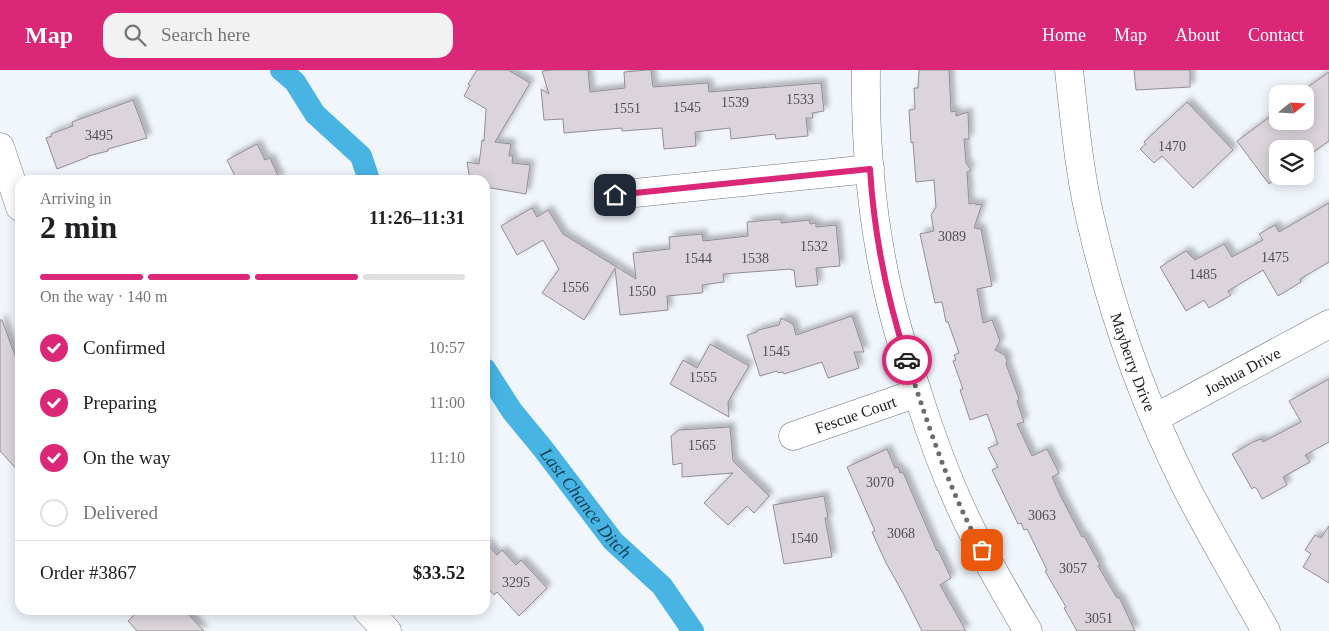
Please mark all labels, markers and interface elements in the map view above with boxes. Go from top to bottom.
search box [103,13,453,58]
icon: search [121,21,149,49]
text: Map [25,22,73,48]
text: Search here [161,24,250,45]
text: Home [1042,25,1086,45]
text: Map [1114,25,1147,45]
text: About [1175,25,1220,45]
text: Contact [1248,25,1304,45]
north arrow [1269,85,1314,130]
map controls [1269,85,1314,185]
house number: 1533 [786,92,814,107]
house number: 1539 [721,95,749,110]
house number: 1545 [673,100,701,115]
house number: 1551 [613,101,641,116]
house number: 3495 [85,128,113,143]
house number: 1470 [1158,139,1186,154]
button: layers [1269,140,1314,185]
pin [594,174,636,216]
icon: home [601,181,629,209]
text: Arriving in [40,190,112,207]
text: 11:26–11:31 [369,207,465,228]
text: 2 min [40,209,117,245]
house number: 3089 [938,229,966,244]
house number: 1532 [800,239,828,254]
house number: 1475 [1261,250,1289,265]
house number: 1544 [684,251,712,266]
house number: 1538 [741,251,769,266]
house number: 1485 [1189,267,1217,282]
house number: 1556 [561,280,589,295]
house number: 1550 [628,284,656,299]
text: On the way · 140 m [40,288,168,305]
street label: Mayberry Drive [1107,311,1159,414]
icon: check [40,334,68,362]
courier [882,335,932,385]
text: Confirmed [83,337,165,358]
text: 10:57 [429,339,465,356]
house number: 1545 [762,344,790,359]
street label: Joshua Drive [1201,344,1283,399]
icon: car [893,346,921,374]
house number: 1555 [689,370,717,385]
icon: check [40,389,68,417]
text: Preparing [83,392,157,413]
street label: Fescue Court [813,393,899,437]
text: 11:00 [429,394,465,411]
house number: 1565 [688,438,716,453]
water label: Last Chance Ditch [535,443,635,563]
icon: check [40,444,68,472]
text: On the way [83,447,171,468]
text: 11:10 [429,449,465,466]
house number: 3070 [866,475,894,490]
text: Delivered [83,502,158,523]
house number: 3063 [1028,508,1056,523]
house number: 3068 [887,526,915,541]
pin [961,529,1003,571]
house number: 1540 [790,531,818,546]
icon: bag [968,536,996,564]
house number: 3057 [1059,561,1087,576]
text: Order #3867 [40,562,137,583]
text: $33.52 [413,562,465,583]
house number: 3295 [502,575,530,590]
house number: 3051 [1085,611,1113,626]

